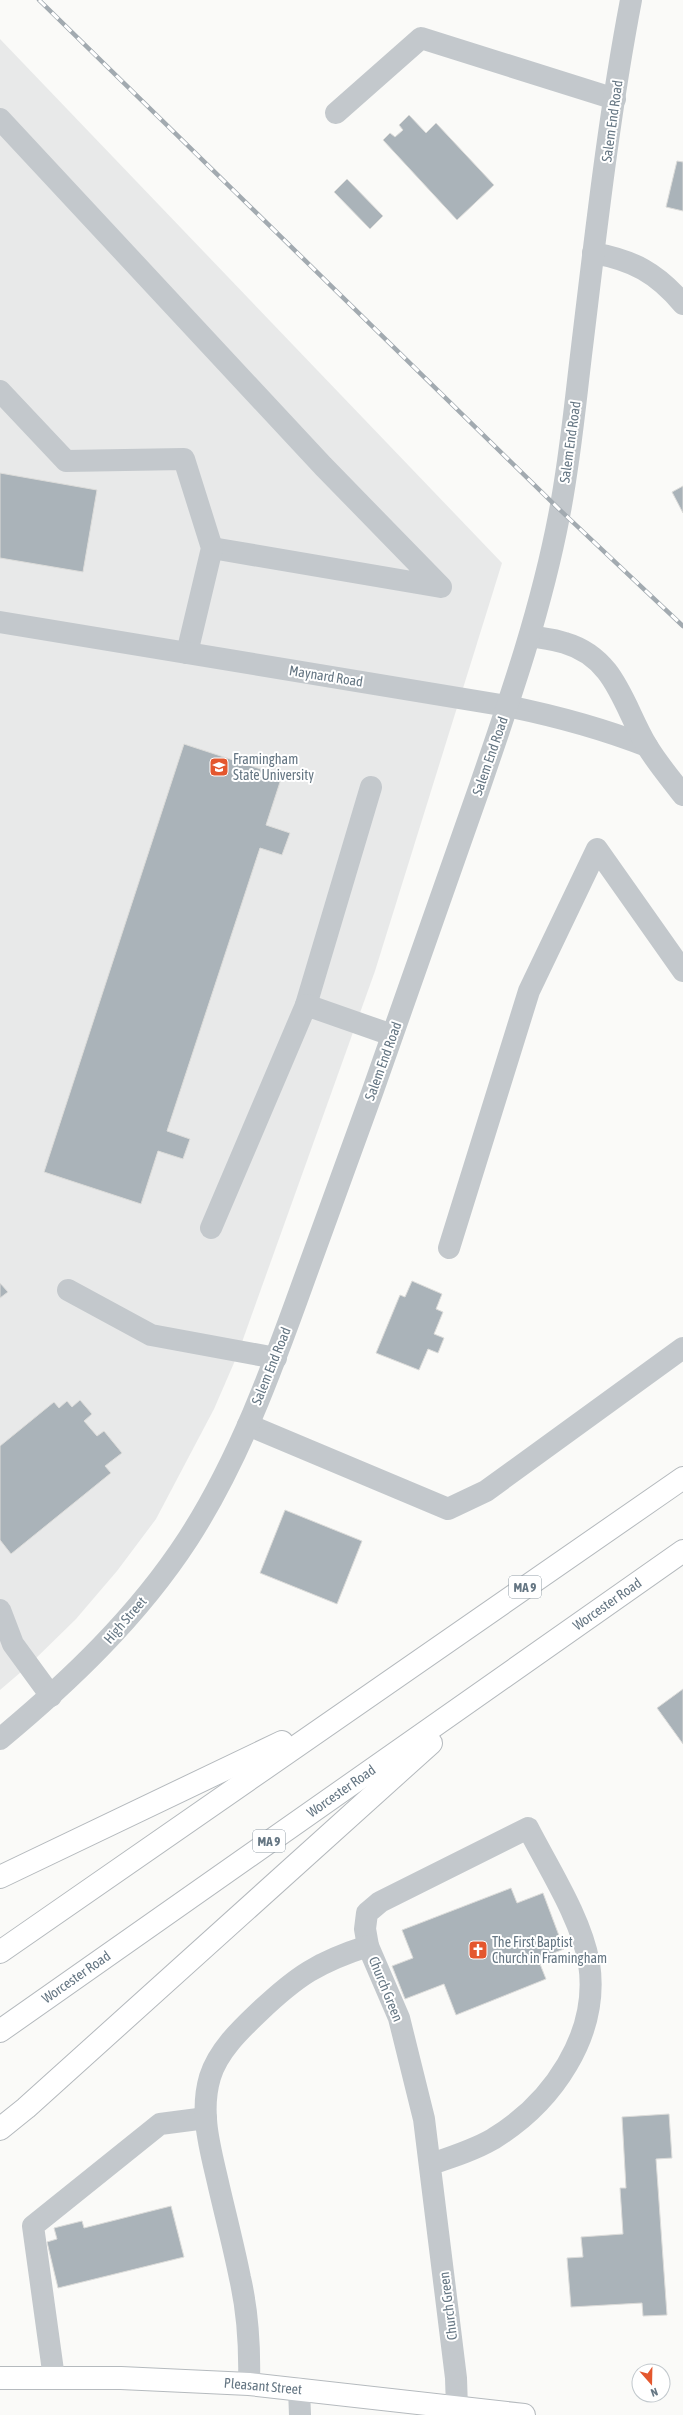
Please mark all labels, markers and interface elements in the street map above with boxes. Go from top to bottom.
street label: Salem End Road [598,79,626,163]
street label: Salem End Road [556,400,584,484]
street label: Maynard Road [288,662,364,690]
street label: Salem End Road [469,714,511,798]
place label: Framingham State University [233,751,314,783]
school or university icon: Framingham State University [208,756,230,778]
street label: Salem End Road [361,1020,405,1102]
street label: Salem End Road [248,1325,294,1407]
street label: Worcester Road [570,1575,644,1633]
road number: MA 9 [509,1576,541,1598]
street label: High Street [100,1593,150,1647]
street label: Worcester Road [304,1762,378,1820]
road number: MA 9 [253,1830,285,1852]
place label: The First Baptist Church in Framingham [492,1934,607,1966]
church icon: The First Baptist Church in Framingham [467,1939,489,1961]
street label: Worcester Road [39,1948,113,2006]
street label: Church Green [366,1954,406,2024]
street label: Church Green [436,2271,460,2341]
north arrow [631,2363,671,2403]
street label: Pleasant Street [223,2375,303,2397]
text: N [649,2386,660,2399]

